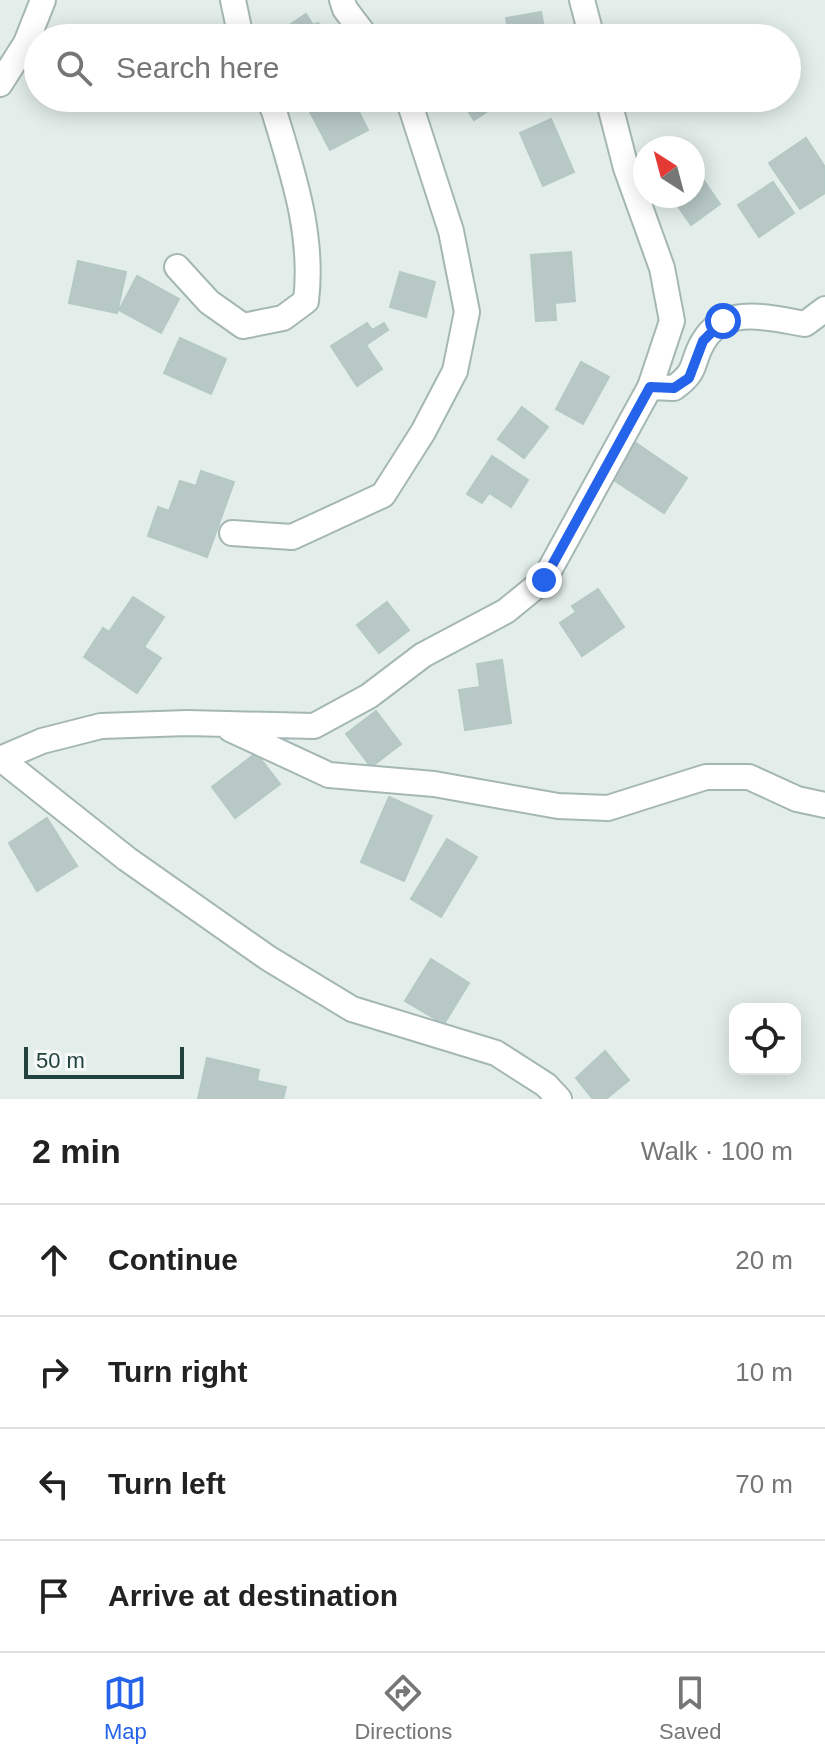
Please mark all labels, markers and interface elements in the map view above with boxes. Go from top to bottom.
search box [24,24,801,112]
icon: search [52,46,96,90]
text: Search here [116,51,279,84]
north arrow [633,136,705,208]
route start [705,303,741,339]
route end [526,562,562,598]
map controls [729,1003,801,1075]
button: locate [729,1003,801,1075]
scale bar [24,1043,184,1079]
text: 50 m [36,1048,85,1073]
text: 2 min [32,1132,121,1170]
text: Walk · 100 m [641,1136,793,1166]
icon: ahead [32,1238,76,1282]
text: Continue [108,1243,238,1276]
text: 20 m [735,1245,793,1275]
icon: right [32,1350,76,1394]
text: Turn right [108,1355,247,1388]
text: 10 m [735,1357,793,1387]
icon: left [32,1462,76,1506]
text: Turn left [108,1467,226,1500]
text: 70 m [735,1469,793,1499]
icon: arrive [32,1574,76,1618]
text: Arrive at destination [108,1579,398,1612]
tab: Map [103,1671,147,1745]
tab: Directions [354,1671,452,1745]
tab: Saved [659,1671,722,1745]

